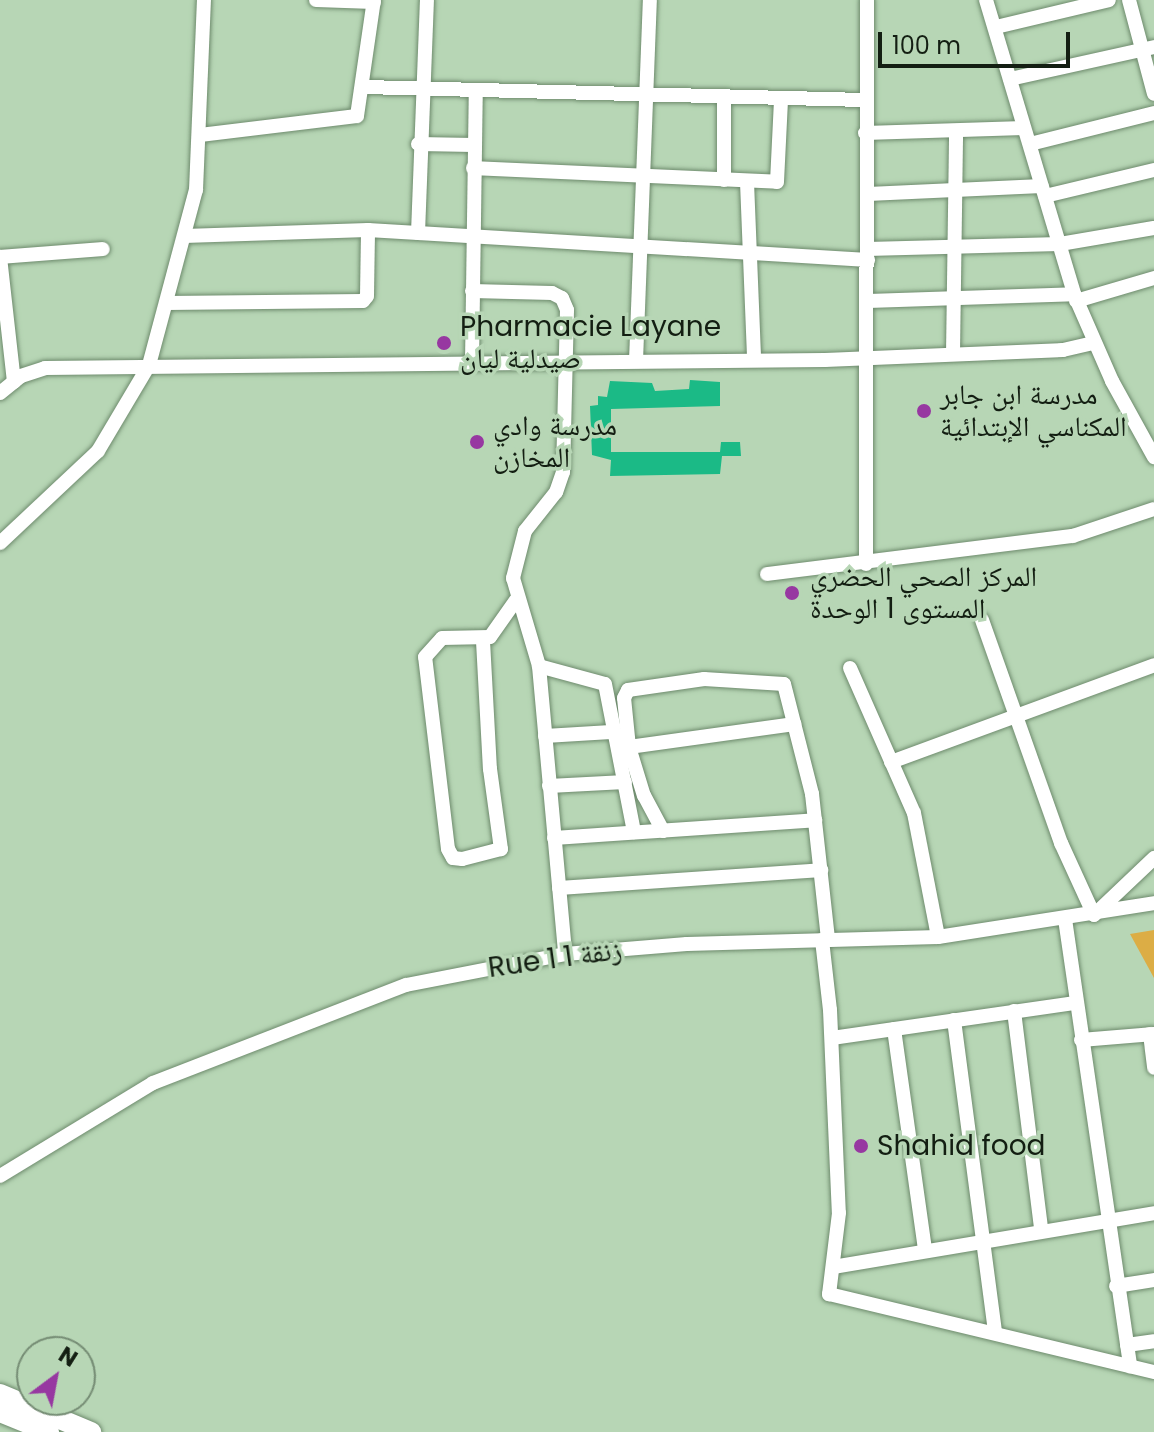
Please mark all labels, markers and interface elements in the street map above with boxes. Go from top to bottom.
scale bar [882,16,1074,66]
text: 100 m [892,29,961,62]
place label: Pharmacie Layane صيدلية ليان [460,310,721,376]
marker: Pharmacie Layane صيدلية ليان [435,334,453,352]
place label: مدرسة ابن جابر المكناسي الإبتدائية [940,378,1127,444]
marker: مدرسة ابن جابر المكناسي الإبتدائية [915,402,933,420]
place label: مدرسة وادي المخازن [493,409,617,475]
marker: مدرسة وادي المخازن [468,433,486,451]
place label: المركز الصحي الحضري المستوى 1 الوحدة [810,560,1037,626]
marker: المركز الصحي الحضري المستوى 1 الوحدة [781,582,803,604]
street label: Rue 1 زنقة 1 [486,933,624,985]
place label: Shahid food [877,1129,1045,1163]
marker: Shahid food [852,1137,870,1155]
north arrow [16,1336,96,1416]
text: N [53,1339,83,1374]

